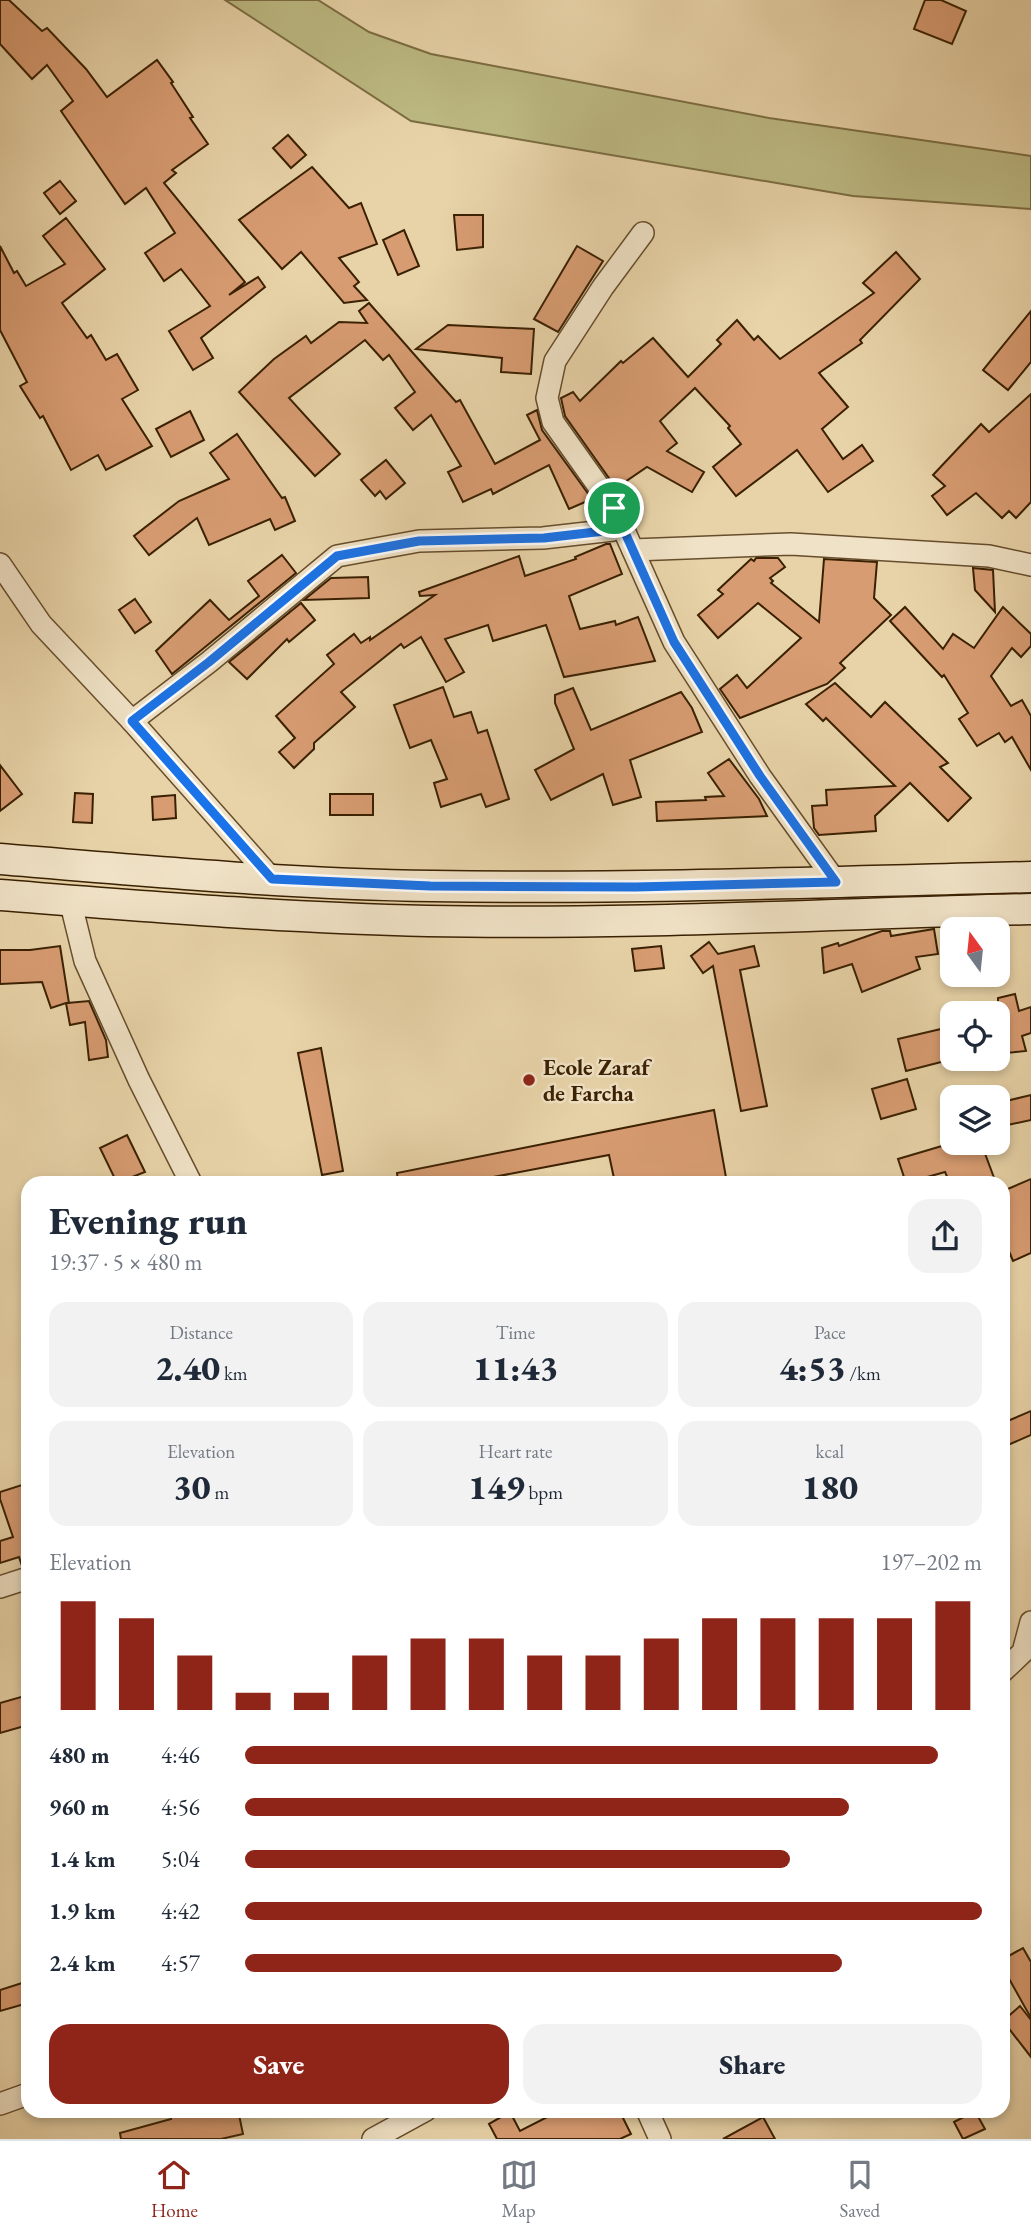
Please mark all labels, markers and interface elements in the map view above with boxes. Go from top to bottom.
pin [584,478,644,538]
icon: arrive [595,489,633,527]
north arrow [940,917,1010,987]
map controls [940,917,1010,1155]
button: locate [940,1001,1010,1071]
place label: Ecole Zaraf de Farcha [543,1052,652,1108]
marker: Ecole Zaraf de Farcha [521,1072,537,1088]
button: layers [940,1085,1010,1155]
text: Evening run [49,1196,247,1245]
button: share [908,1199,982,1273]
text: 19:37 · 5 × 480 m [49,1247,202,1277]
text: Distance [169,1320,233,1345]
text: Time [496,1320,535,1345]
text: Pace [814,1320,846,1345]
text: 2.40 [155,1345,220,1390]
text: 11:43 [473,1345,558,1390]
text: 4:53 [779,1345,846,1390]
text: km [220,1361,248,1386]
text: /km [846,1361,881,1386]
text: Elevation [167,1439,235,1464]
text: Heart rate [479,1439,552,1464]
text: kcal [816,1439,844,1464]
text: 30 [173,1464,211,1509]
text: 149 [468,1464,525,1509]
text: 180 [801,1464,858,1509]
text: m [211,1480,229,1505]
text: bpm [525,1480,563,1505]
text: Elevation [49,1547,132,1577]
text: 197–202 m [881,1547,982,1577]
text: 480 m [49,1740,110,1770]
text: 4:46 [161,1740,200,1770]
text: 960 m [49,1792,110,1822]
text: 4:56 [161,1792,200,1822]
text: 1.4 km [49,1844,116,1874]
text: 5:04 [161,1844,200,1874]
text: 1.9 km [49,1896,116,1926]
text: 4:42 [161,1896,200,1926]
text: 2.4 km [49,1948,116,1978]
text: 4:57 [161,1948,200,1978]
button: Save [49,2024,509,2104]
button: Share [523,2024,982,2104]
tab: Home [151,2156,198,2223]
tab: Map [500,2156,538,2223]
tab: Saved [839,2156,880,2223]

